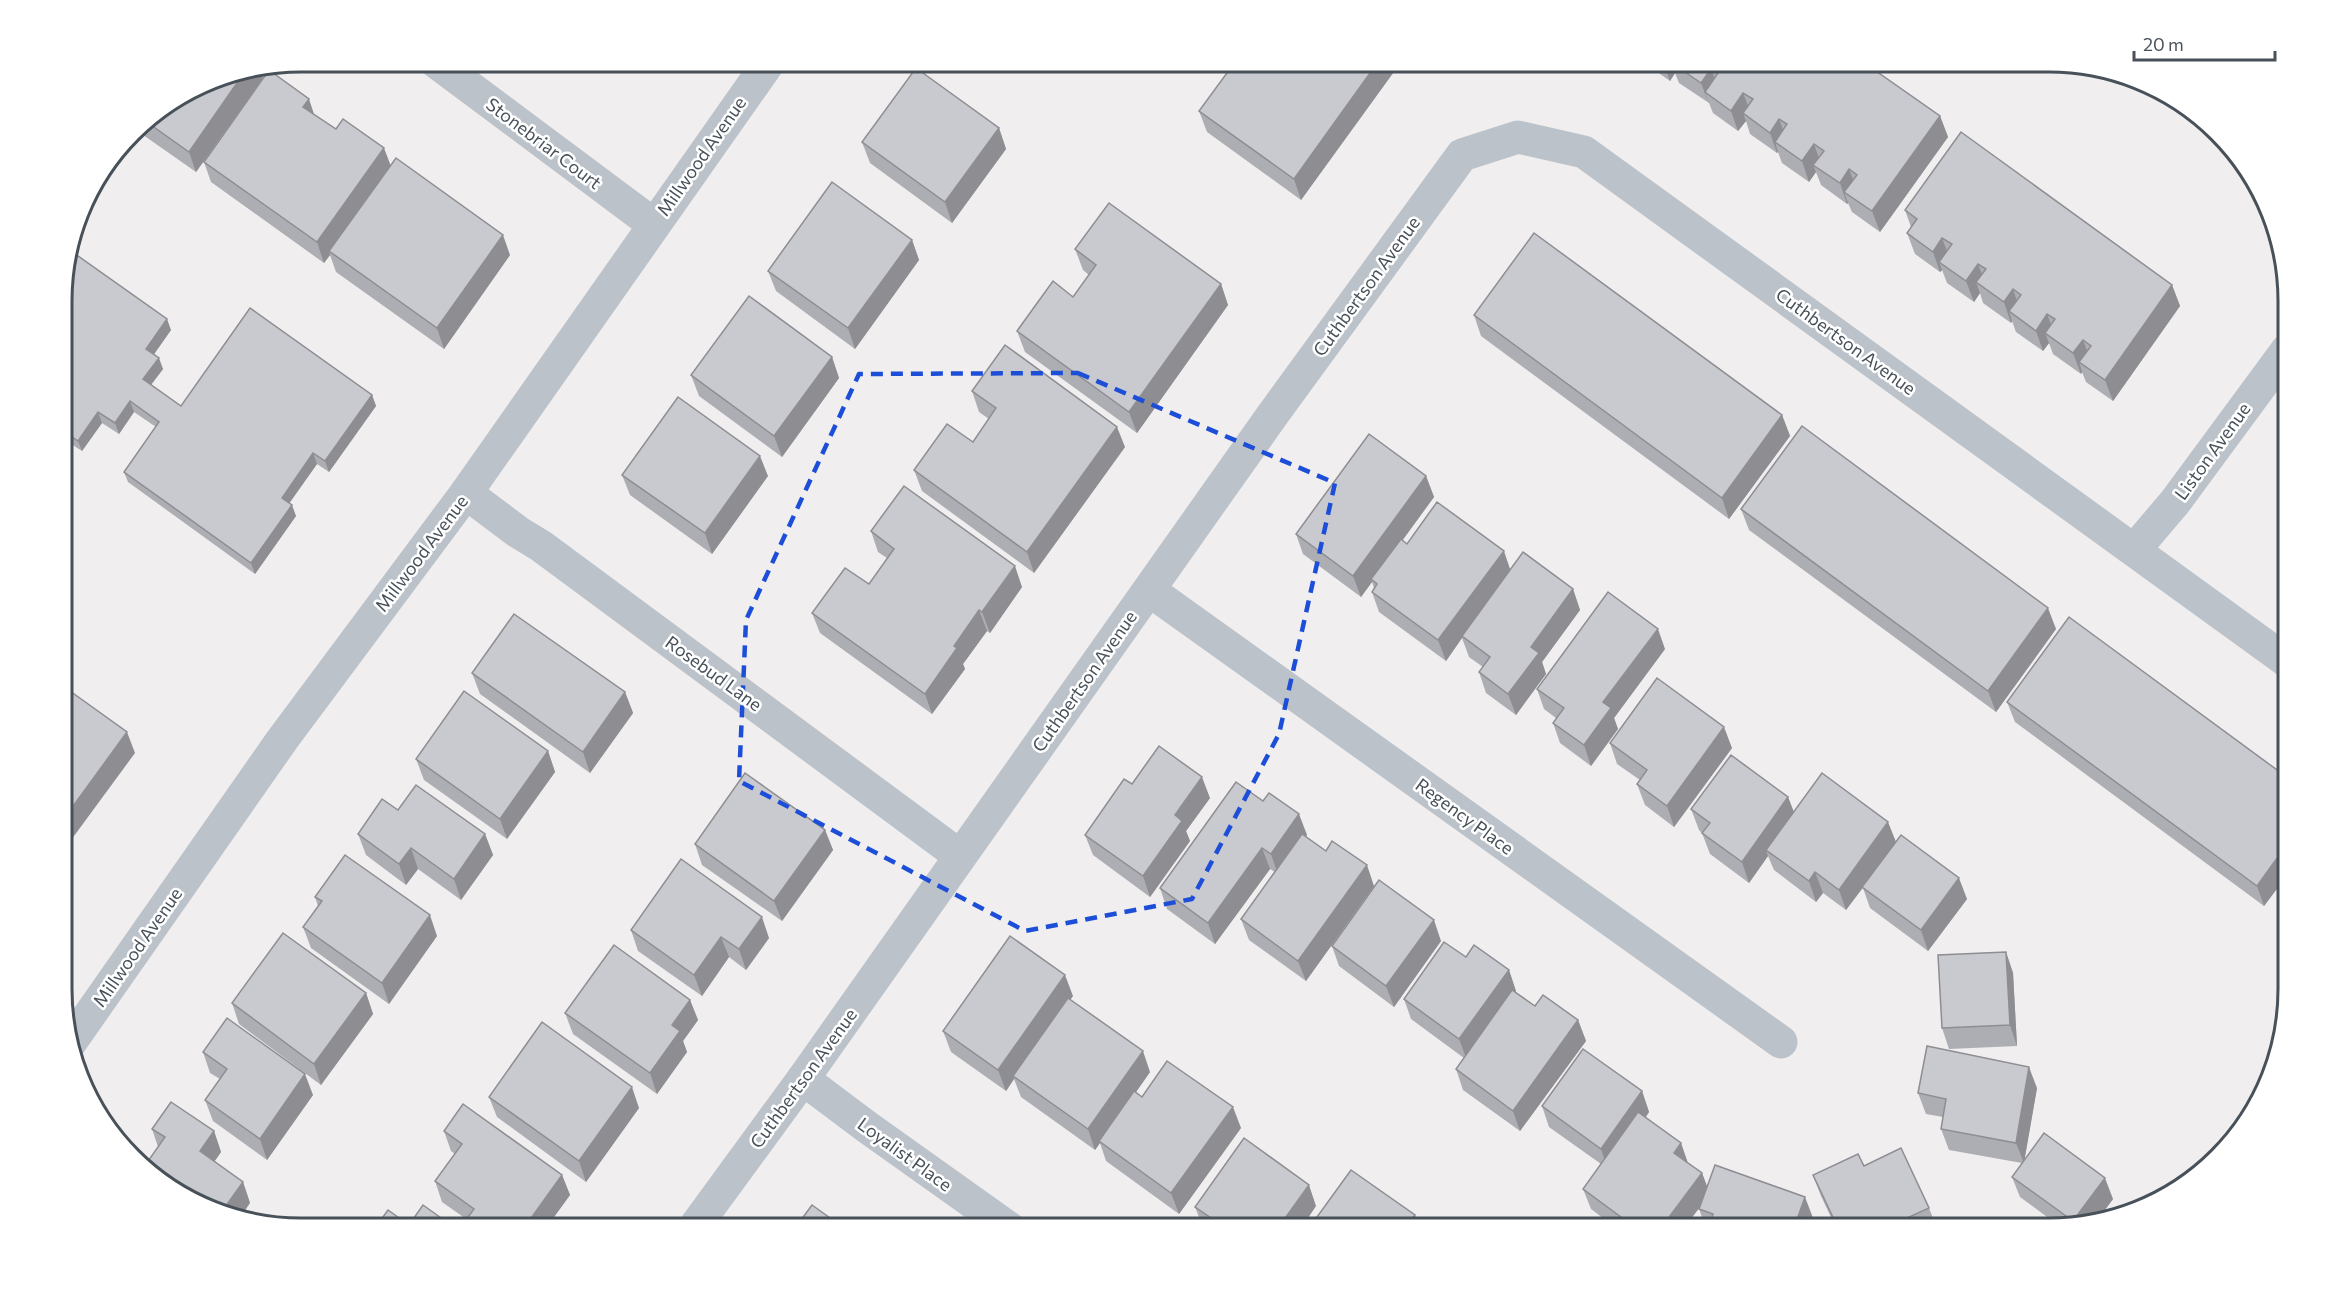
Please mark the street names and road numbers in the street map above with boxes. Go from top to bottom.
street label: Millwood Avenue [652,92,750,220]
street label: Stonebriar Court [482,93,606,193]
street label: Cuthbertson Avenue [1308,212,1424,360]
street label: Cuthbertson Avenue [1772,283,1920,399]
street label: Liston Avenue [2169,398,2255,504]
street label: Millwood Avenue [370,490,472,616]
street label: Cuthbertson Avenue [1027,606,1141,756]
street label: Rosebud Lane [661,631,767,715]
street label: Regency Place [1412,773,1518,859]
street label: Millwood Avenue [88,883,186,1011]
street label: Cuthbertson Avenue [745,1004,861,1152]
street label: Loyalist Place [854,1112,956,1196]

